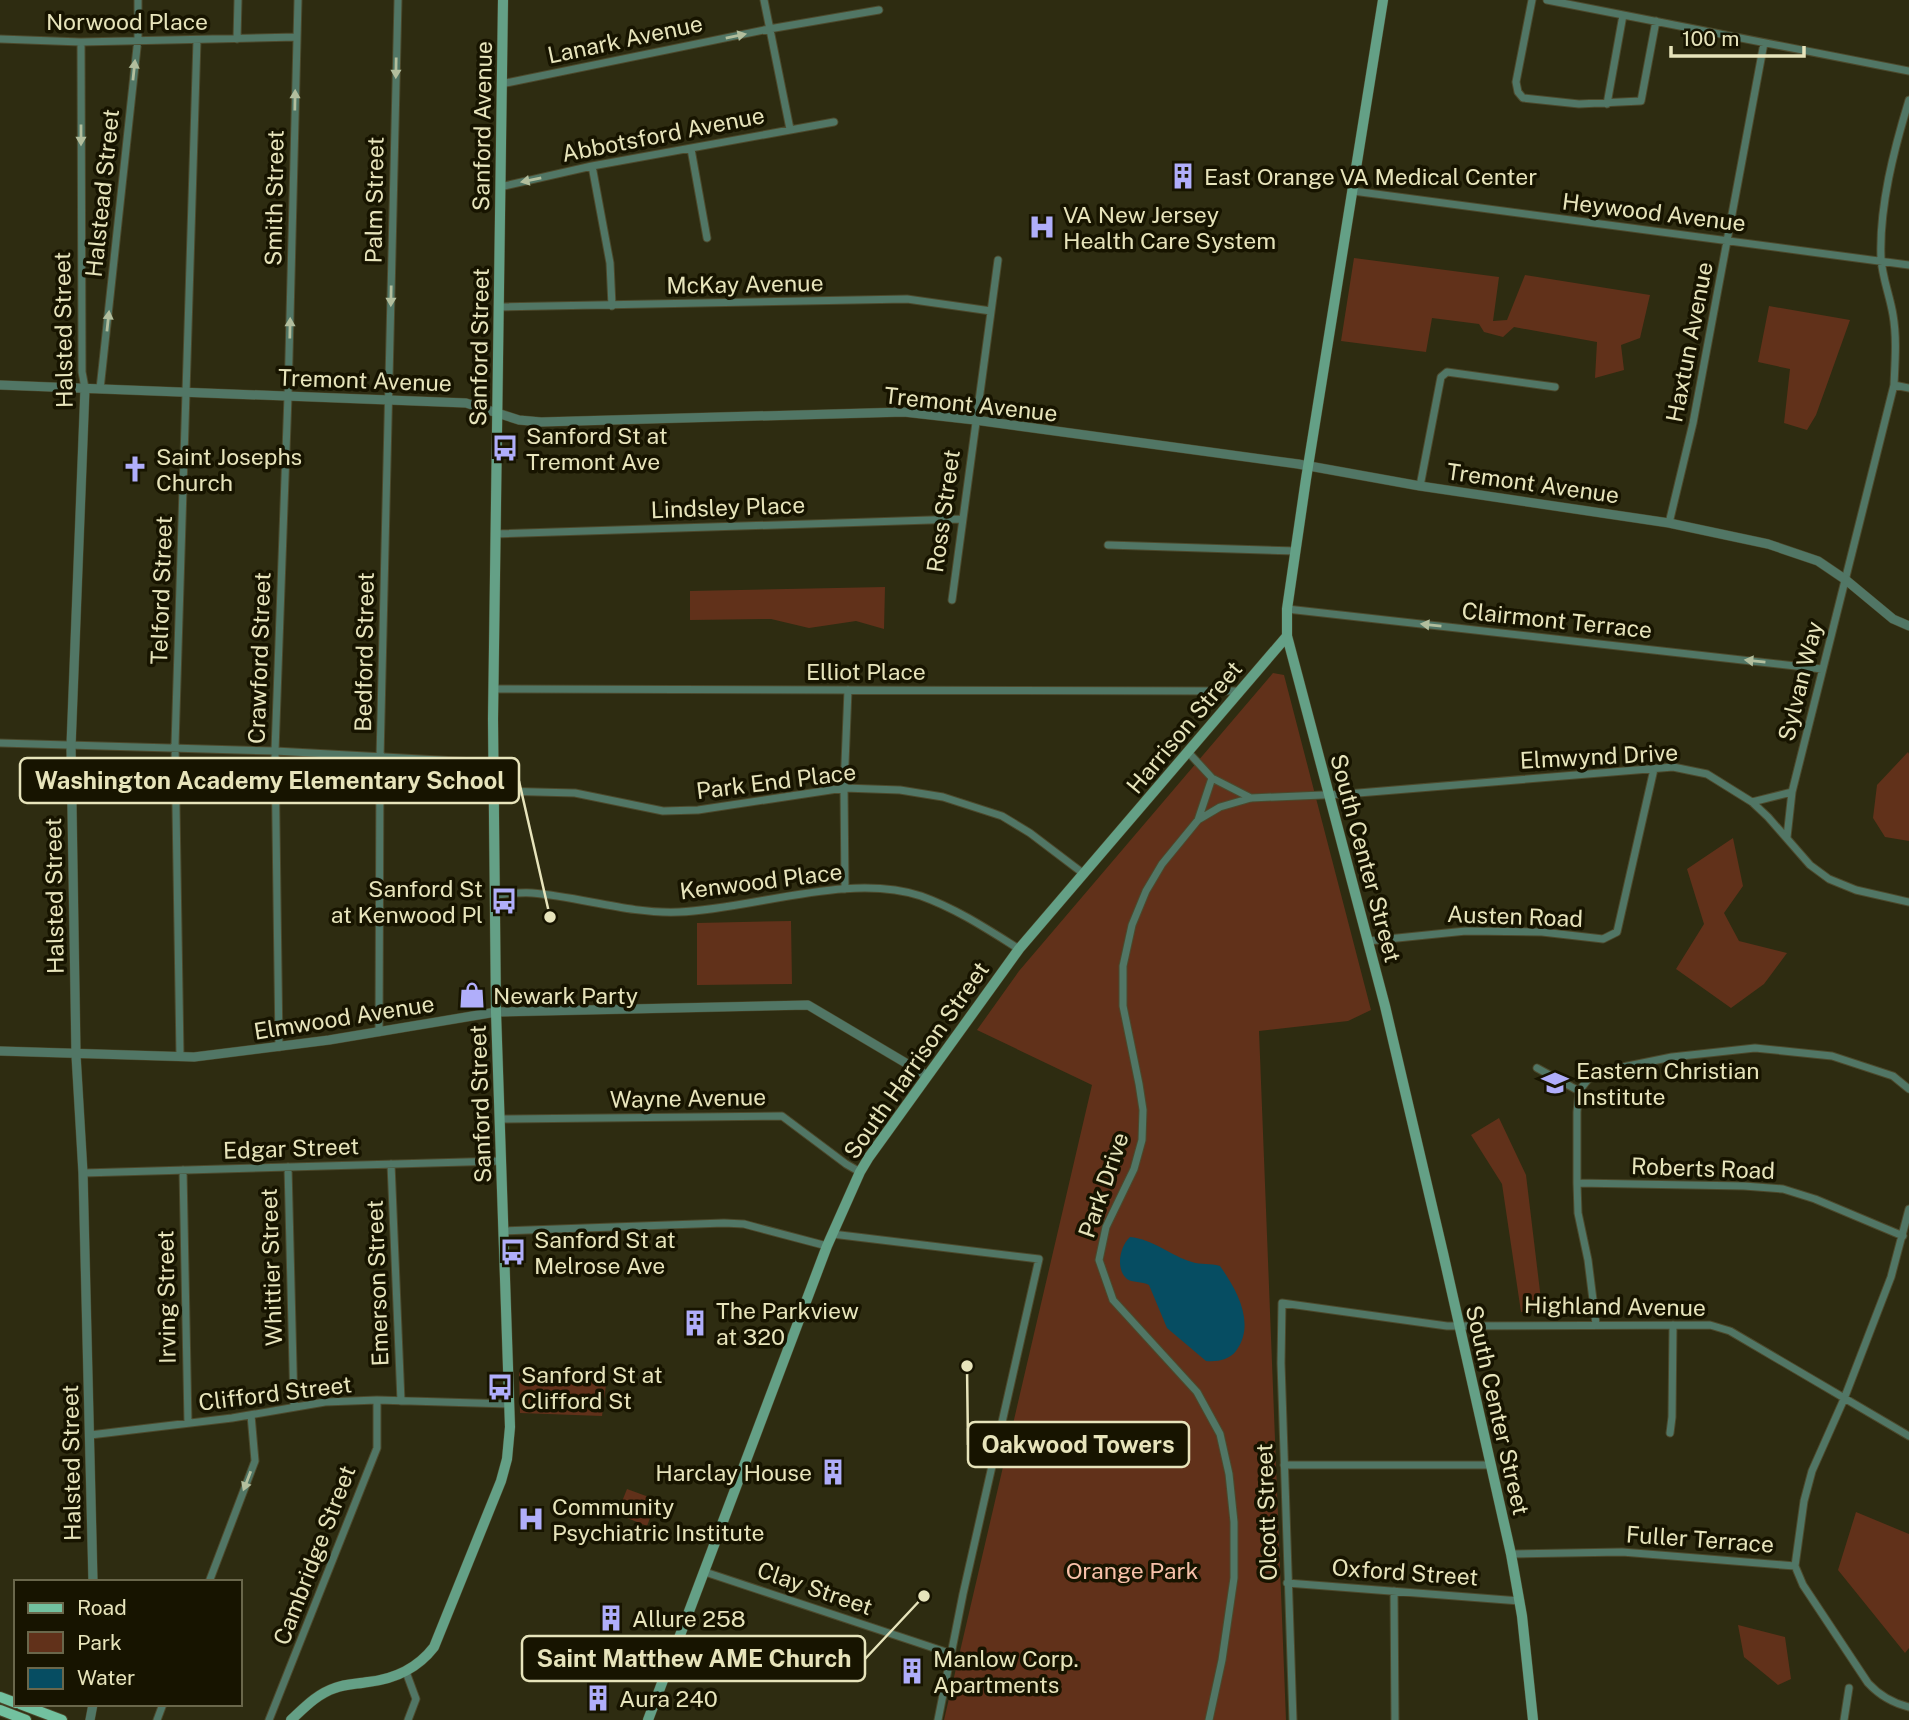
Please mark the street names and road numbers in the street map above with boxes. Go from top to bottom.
street label: Norwood Place [46,8,208,35]
street label: Lanark Avenue [545,9,705,69]
street label: Sanford Avenue [467,41,497,211]
street label: Abbotsford Avenue [559,101,767,167]
street label: Halstead Street [80,108,124,278]
street label: Smith Street [259,130,289,266]
street label: Palm Street [359,136,389,264]
street label: Heywood Avenue [1561,187,1747,237]
street label: Halsted Street [48,252,78,408]
street label: Haxtun Avenue [1660,260,1718,424]
street label: Sanford Street [464,268,494,426]
street label: McKay Avenue [666,269,824,299]
street label: Tremont Avenue [278,363,452,397]
street label: Tremont Avenue [883,381,1059,427]
street label: Ross Street [921,448,965,574]
street label: Tremont Avenue [1445,458,1621,508]
street label: Lindsley Place [650,491,806,523]
street label: Telford Street [145,515,177,665]
street label: Crawford Street [243,572,275,744]
street label: Bedford Street [349,572,379,732]
street label: Clairmont Terrace [1460,597,1654,643]
street label: Sylvan Way [1772,618,1828,744]
street label: Harrison Street [1121,655,1247,799]
street label: Elliot Place [806,658,926,685]
street label: Elmwynd Drive [1519,738,1679,774]
street label: South Center Street [1325,751,1407,965]
street label: Park End Place [695,758,857,804]
street label: Halsted Street [39,818,69,974]
street label: Kenwood Place [678,858,844,904]
street label: Austen Road [1447,900,1583,932]
street label: South Harrison Street [838,956,994,1164]
street label: Elmwood Avenue [252,989,436,1045]
street label: Sanford Street [464,1024,496,1184]
street label: Wayne Avenue [610,1083,766,1113]
street label: Park Drive [1072,1129,1134,1241]
street label: Edgar Street [222,1132,360,1164]
street label: Roberts Road [1631,1152,1775,1184]
street label: Whittier Street [255,1188,287,1346]
street label: Emerson Street [361,1199,393,1367]
street label: Irving Street [151,1230,181,1364]
street label: Highland Avenue [1524,1291,1706,1321]
street label: South Center Street [1461,1302,1535,1518]
street label: Clifford Street [197,1370,353,1416]
street label: Halsted Street [56,1385,86,1541]
street label: Olcott Street [1250,1443,1282,1581]
street label: Cambridge Street [267,1461,361,1649]
street label: Fuller Terrace [1625,1520,1775,1558]
street label: Oxford Street [1331,1553,1479,1591]
street label: Clay Street [754,1556,876,1620]

